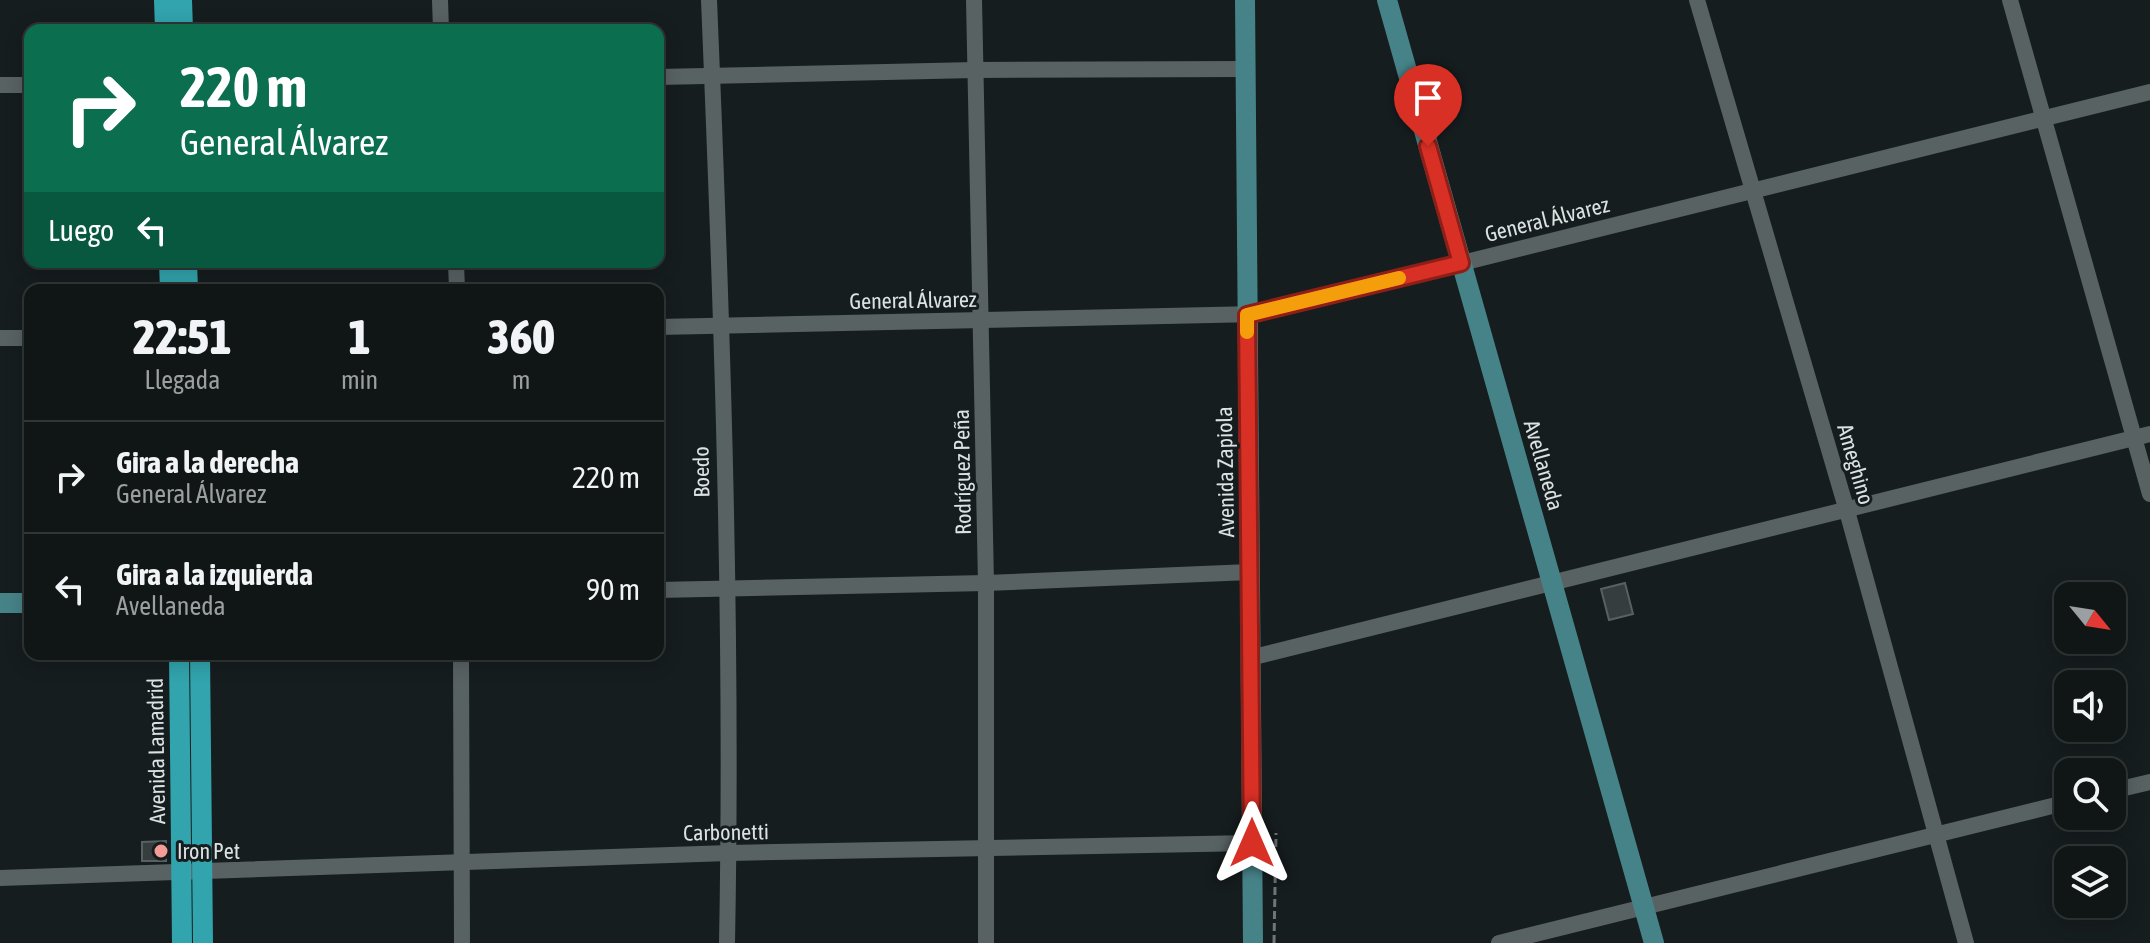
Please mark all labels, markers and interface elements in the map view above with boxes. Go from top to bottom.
text: 220 m [180,55,307,119]
icon: right [48,56,152,160]
pin [1394,64,1462,146]
icon: arrive [1406,76,1450,120]
text: General Álvarez [180,121,388,163]
street label: General Álvarez [1482,191,1612,247]
icon: left [130,208,174,252]
text: Luego [48,213,114,247]
street label: General Álvarez [849,286,977,314]
text: 22:51 [133,309,232,364]
text: 1 [348,309,371,364]
text: 360 [487,309,555,364]
text: Llegada [145,365,220,395]
text: min [341,365,378,395]
text: m [512,365,530,395]
street label: Avenida Zapiola [1211,406,1239,538]
street label: Rodríguez Peña [948,409,976,535]
street label: Avellaneda [1519,417,1569,513]
street label: Ameghino [1832,421,1880,507]
text: Gira a la derecha [116,445,299,479]
street label: Boedo [688,446,714,498]
icon: right [48,455,92,499]
text: 220 m [572,460,640,494]
text: General Álvarez [116,479,266,509]
text: Gira a la izquierda [116,557,313,591]
icon: left [48,567,92,611]
text: 90 m [586,572,640,606]
north arrow [2054,582,2126,654]
map controls [2054,582,2126,918]
text: Avellaneda [116,591,226,621]
button: sound [2054,670,2126,742]
street label: Avenida Lamadrid [142,678,170,824]
button: search [2054,758,2126,830]
position arrow [1210,801,1294,885]
street label: Carbonetti [683,818,769,846]
place label: Iron Pet [177,838,240,864]
marker: Iron Pet [152,842,170,860]
button: layers [2054,846,2126,918]

